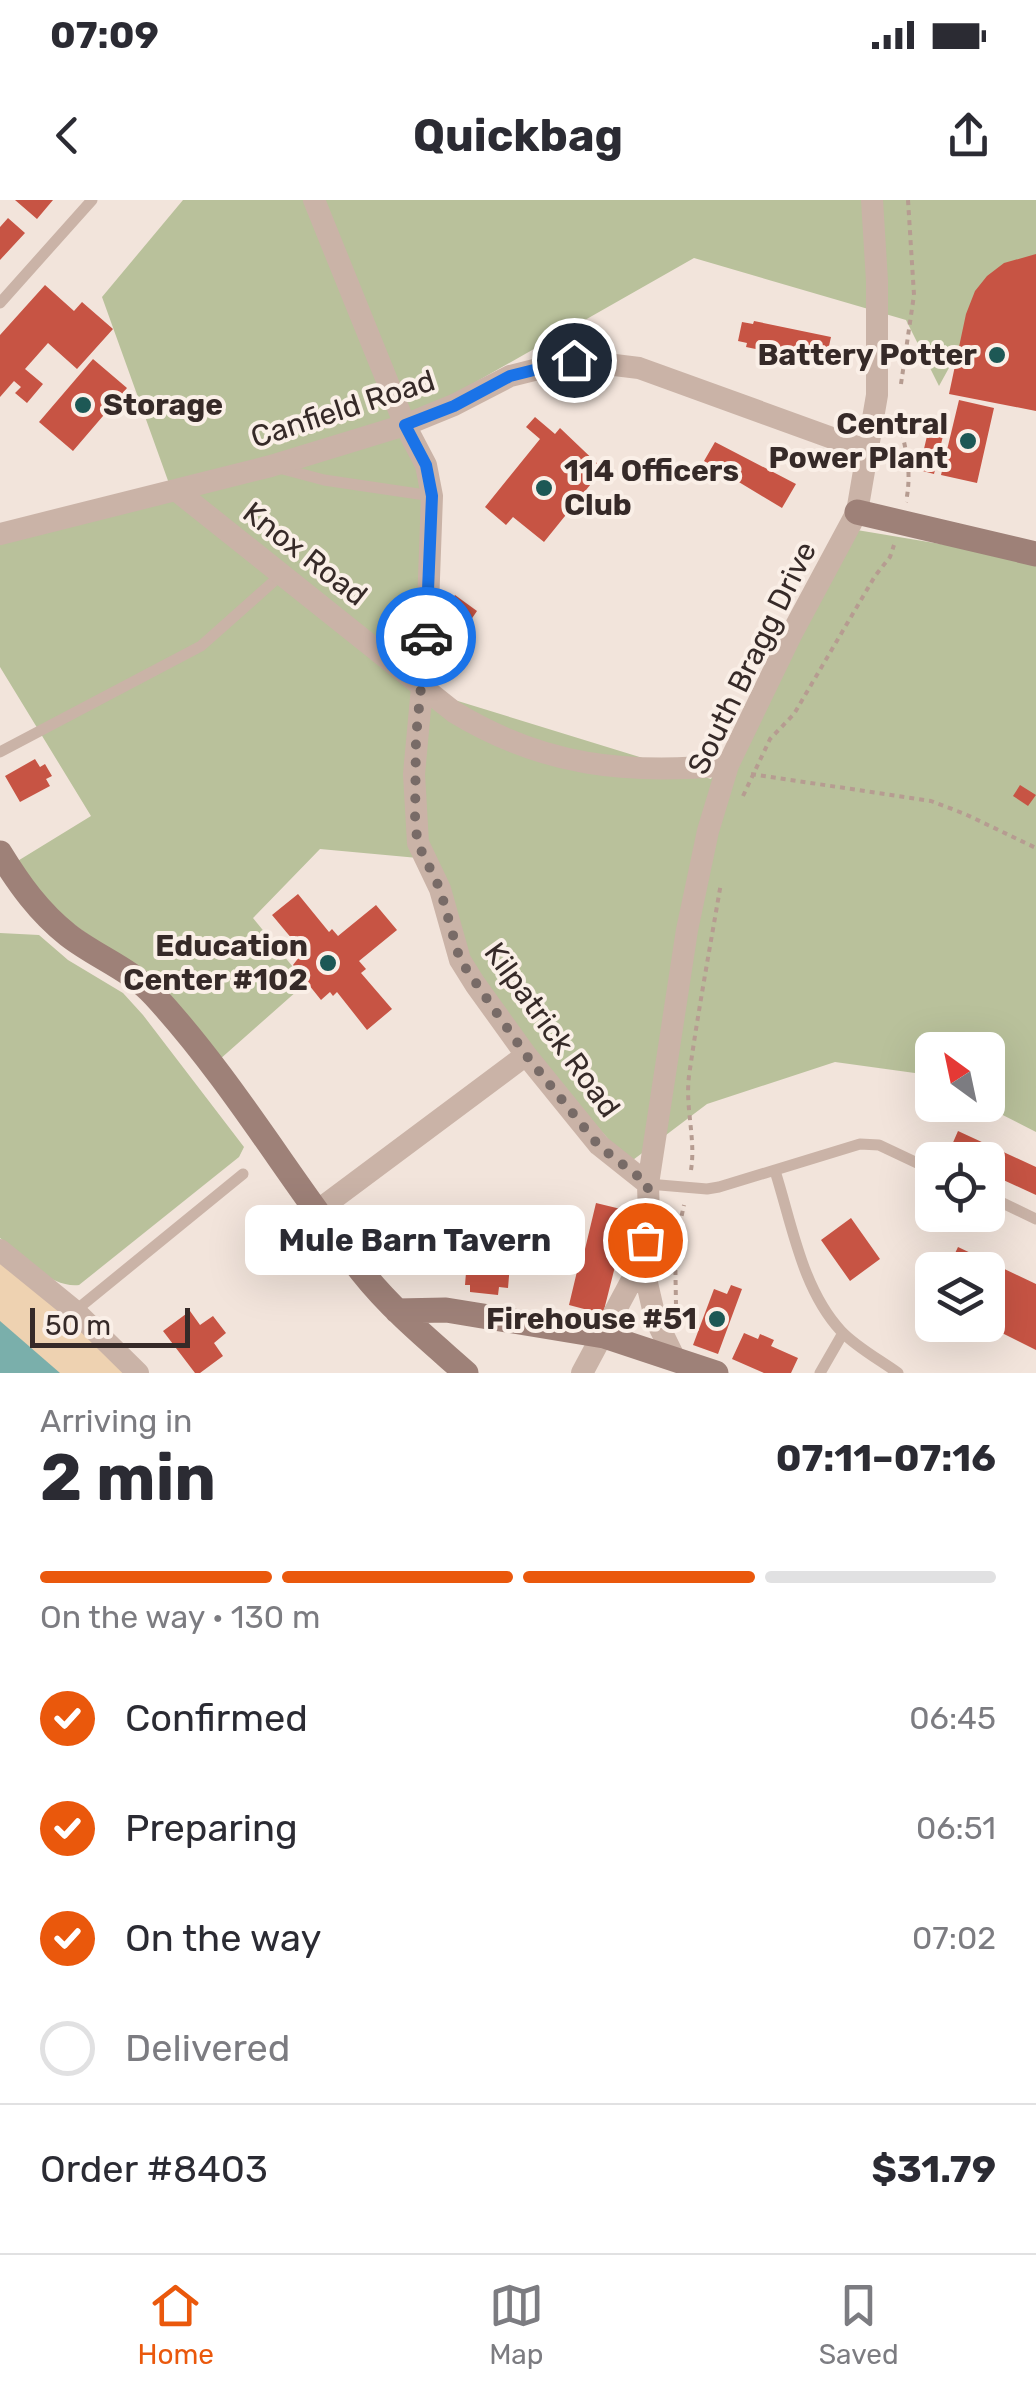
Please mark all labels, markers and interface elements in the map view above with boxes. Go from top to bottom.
text: 07:09 [50,12,159,58]
icon: back [40,108,95,163]
icon: share [941,108,996,163]
text: Quickbag [413,109,623,162]
pin [532,318,617,403]
icon: home [547,333,602,388]
place label: Battery Potter [757,337,977,373]
marker: Battery Potter [986,344,1008,366]
street label: Canfield Road [246,362,440,456]
place label: Storage [103,387,223,423]
marker: Storage [72,394,94,416]
place label: Central Power Plant [768,406,948,476]
marker: Central Power Plant [957,430,979,452]
place label: 114 Officers Club [564,453,739,523]
marker: 114 Officers Club [533,477,555,499]
street label: Knox Road [236,494,374,614]
street label: South Bragg Drive [680,536,824,780]
courier [376,587,476,687]
icon: car [399,610,454,665]
place label: Education Center #102 [123,928,308,998]
street label: Kilpatrick Road [476,935,628,1125]
marker: Education Center #102 [317,952,339,974]
north arrow [915,1032,1005,1122]
map controls [915,1032,1005,1342]
button: locate [915,1142,1005,1232]
pin [603,1198,688,1283]
callout: Mule Barn Tavern [245,1205,585,1275]
icon: bag [618,1213,673,1268]
text: Mule Barn Tavern [279,1221,551,1259]
button: layers [915,1252,1005,1342]
place label: Firehouse #51 [486,1301,697,1337]
scale bar [30,1303,190,1348]
marker: Firehouse #51 [706,1308,728,1330]
text: 50 m [45,1309,111,1342]
text: Arriving in [40,1402,192,1440]
text: 07:11–07:16 [776,1435,996,1481]
text: 2 min [40,1439,216,1516]
text: On the way · 130 m [40,1598,320,1636]
icon: check [40,1691,95,1746]
text: Confirmed [125,1695,308,1741]
text: 06:45 [909,1699,996,1737]
icon: check [40,1801,95,1856]
text: Preparing [125,1805,298,1851]
text: 06:51 [916,1809,996,1847]
icon: check [40,1911,95,1966]
text: On the way [125,1915,321,1961]
text: 07:02 [912,1919,996,1957]
text: Delivered [125,2025,290,2071]
text: Order #8403 [40,2146,268,2192]
text: $31.79 [871,2146,996,2192]
tab: Home [137,2278,214,2371]
tab: Map [489,2278,544,2371]
tab: Saved [819,2278,899,2371]

